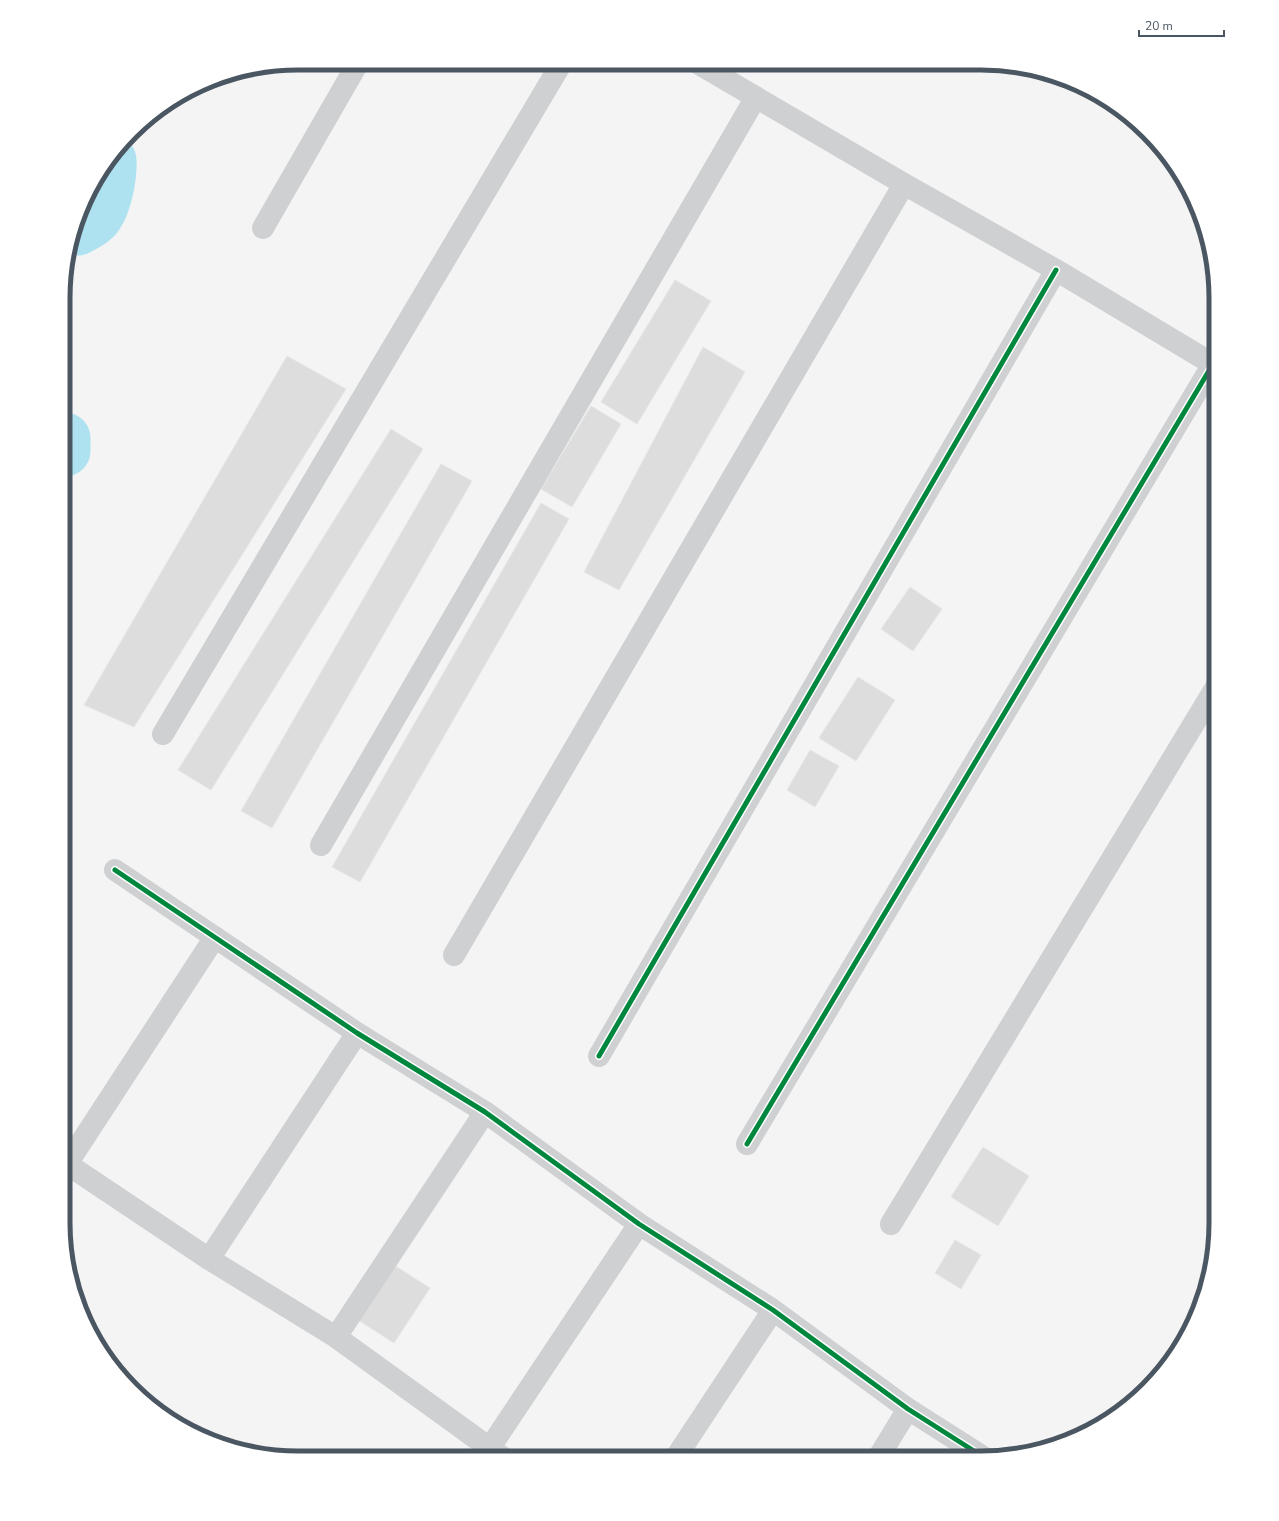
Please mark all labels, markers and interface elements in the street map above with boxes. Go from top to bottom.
scale bar [1139,12,1224,38]
text: 20 m [1145,18,1173,34]

